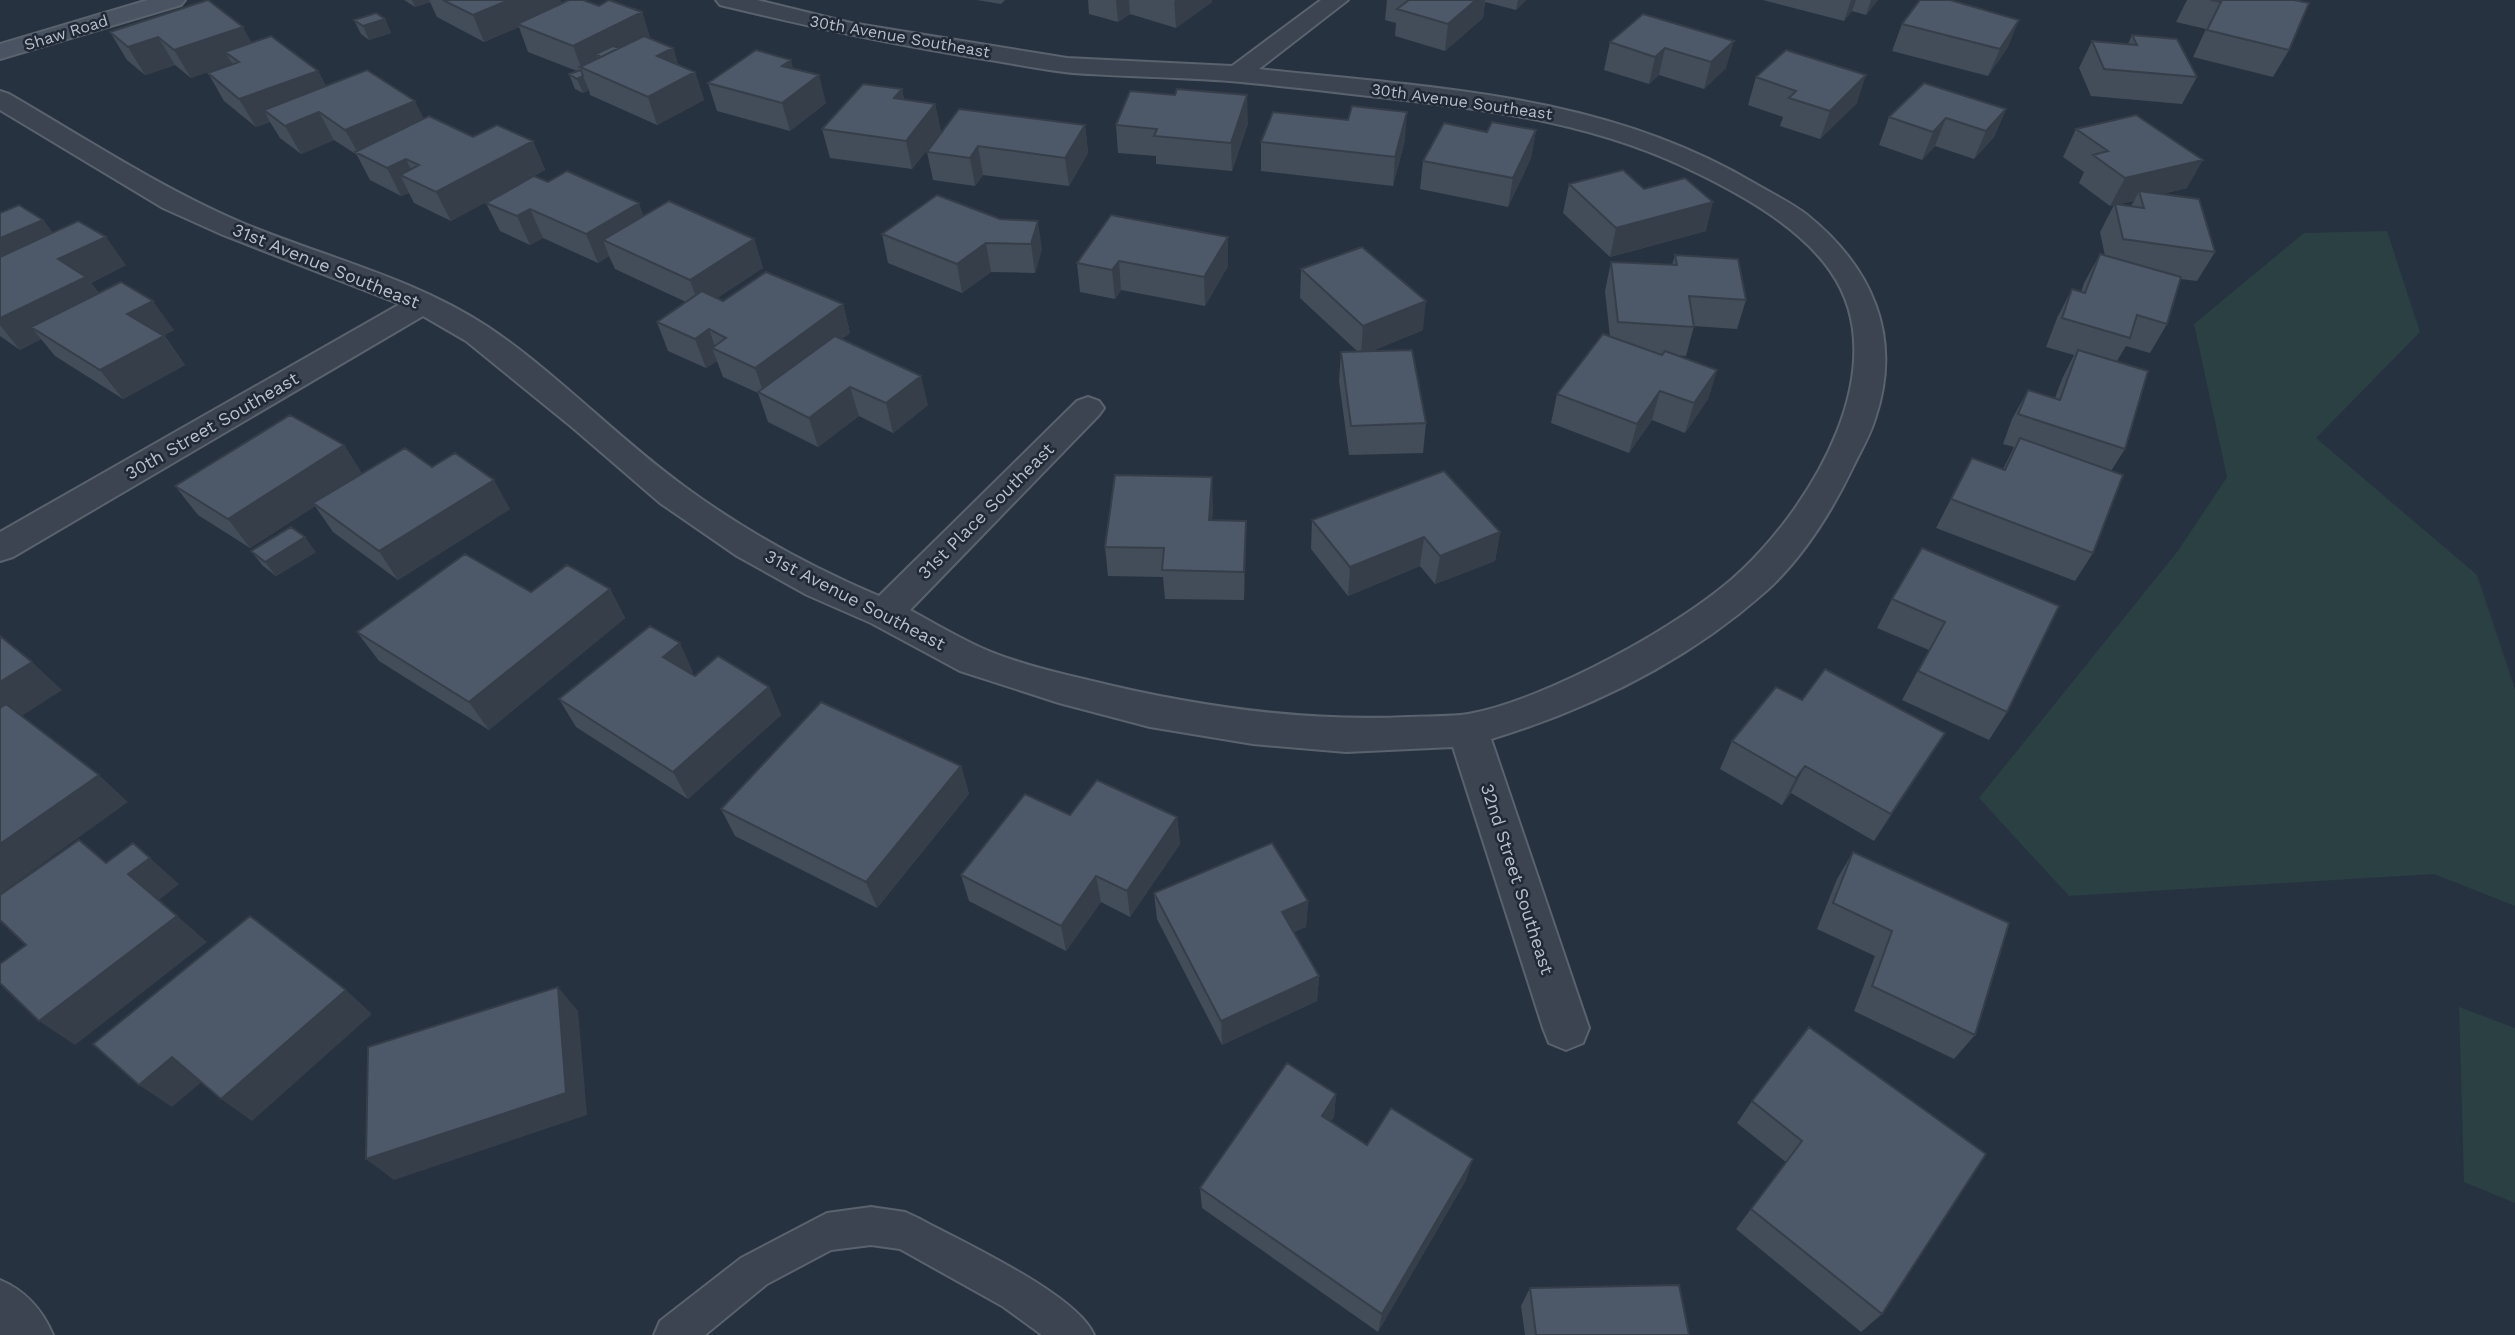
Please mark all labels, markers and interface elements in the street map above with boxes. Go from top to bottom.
street label: Shaw Road [22,11,110,54]
street label: 30th Avenue Southeast [808,11,992,62]
street label: 30th Avenue Southeast [1370,79,1554,124]
street label: 31st Avenue Southeast [230,218,423,313]
street label: 30th Street Southeast [121,367,303,484]
street label: 31st Place Southeast [913,438,1058,583]
street label: 31st Avenue Southeast [762,545,949,654]
street label: 32nd Street Southeast [1477,781,1558,977]

